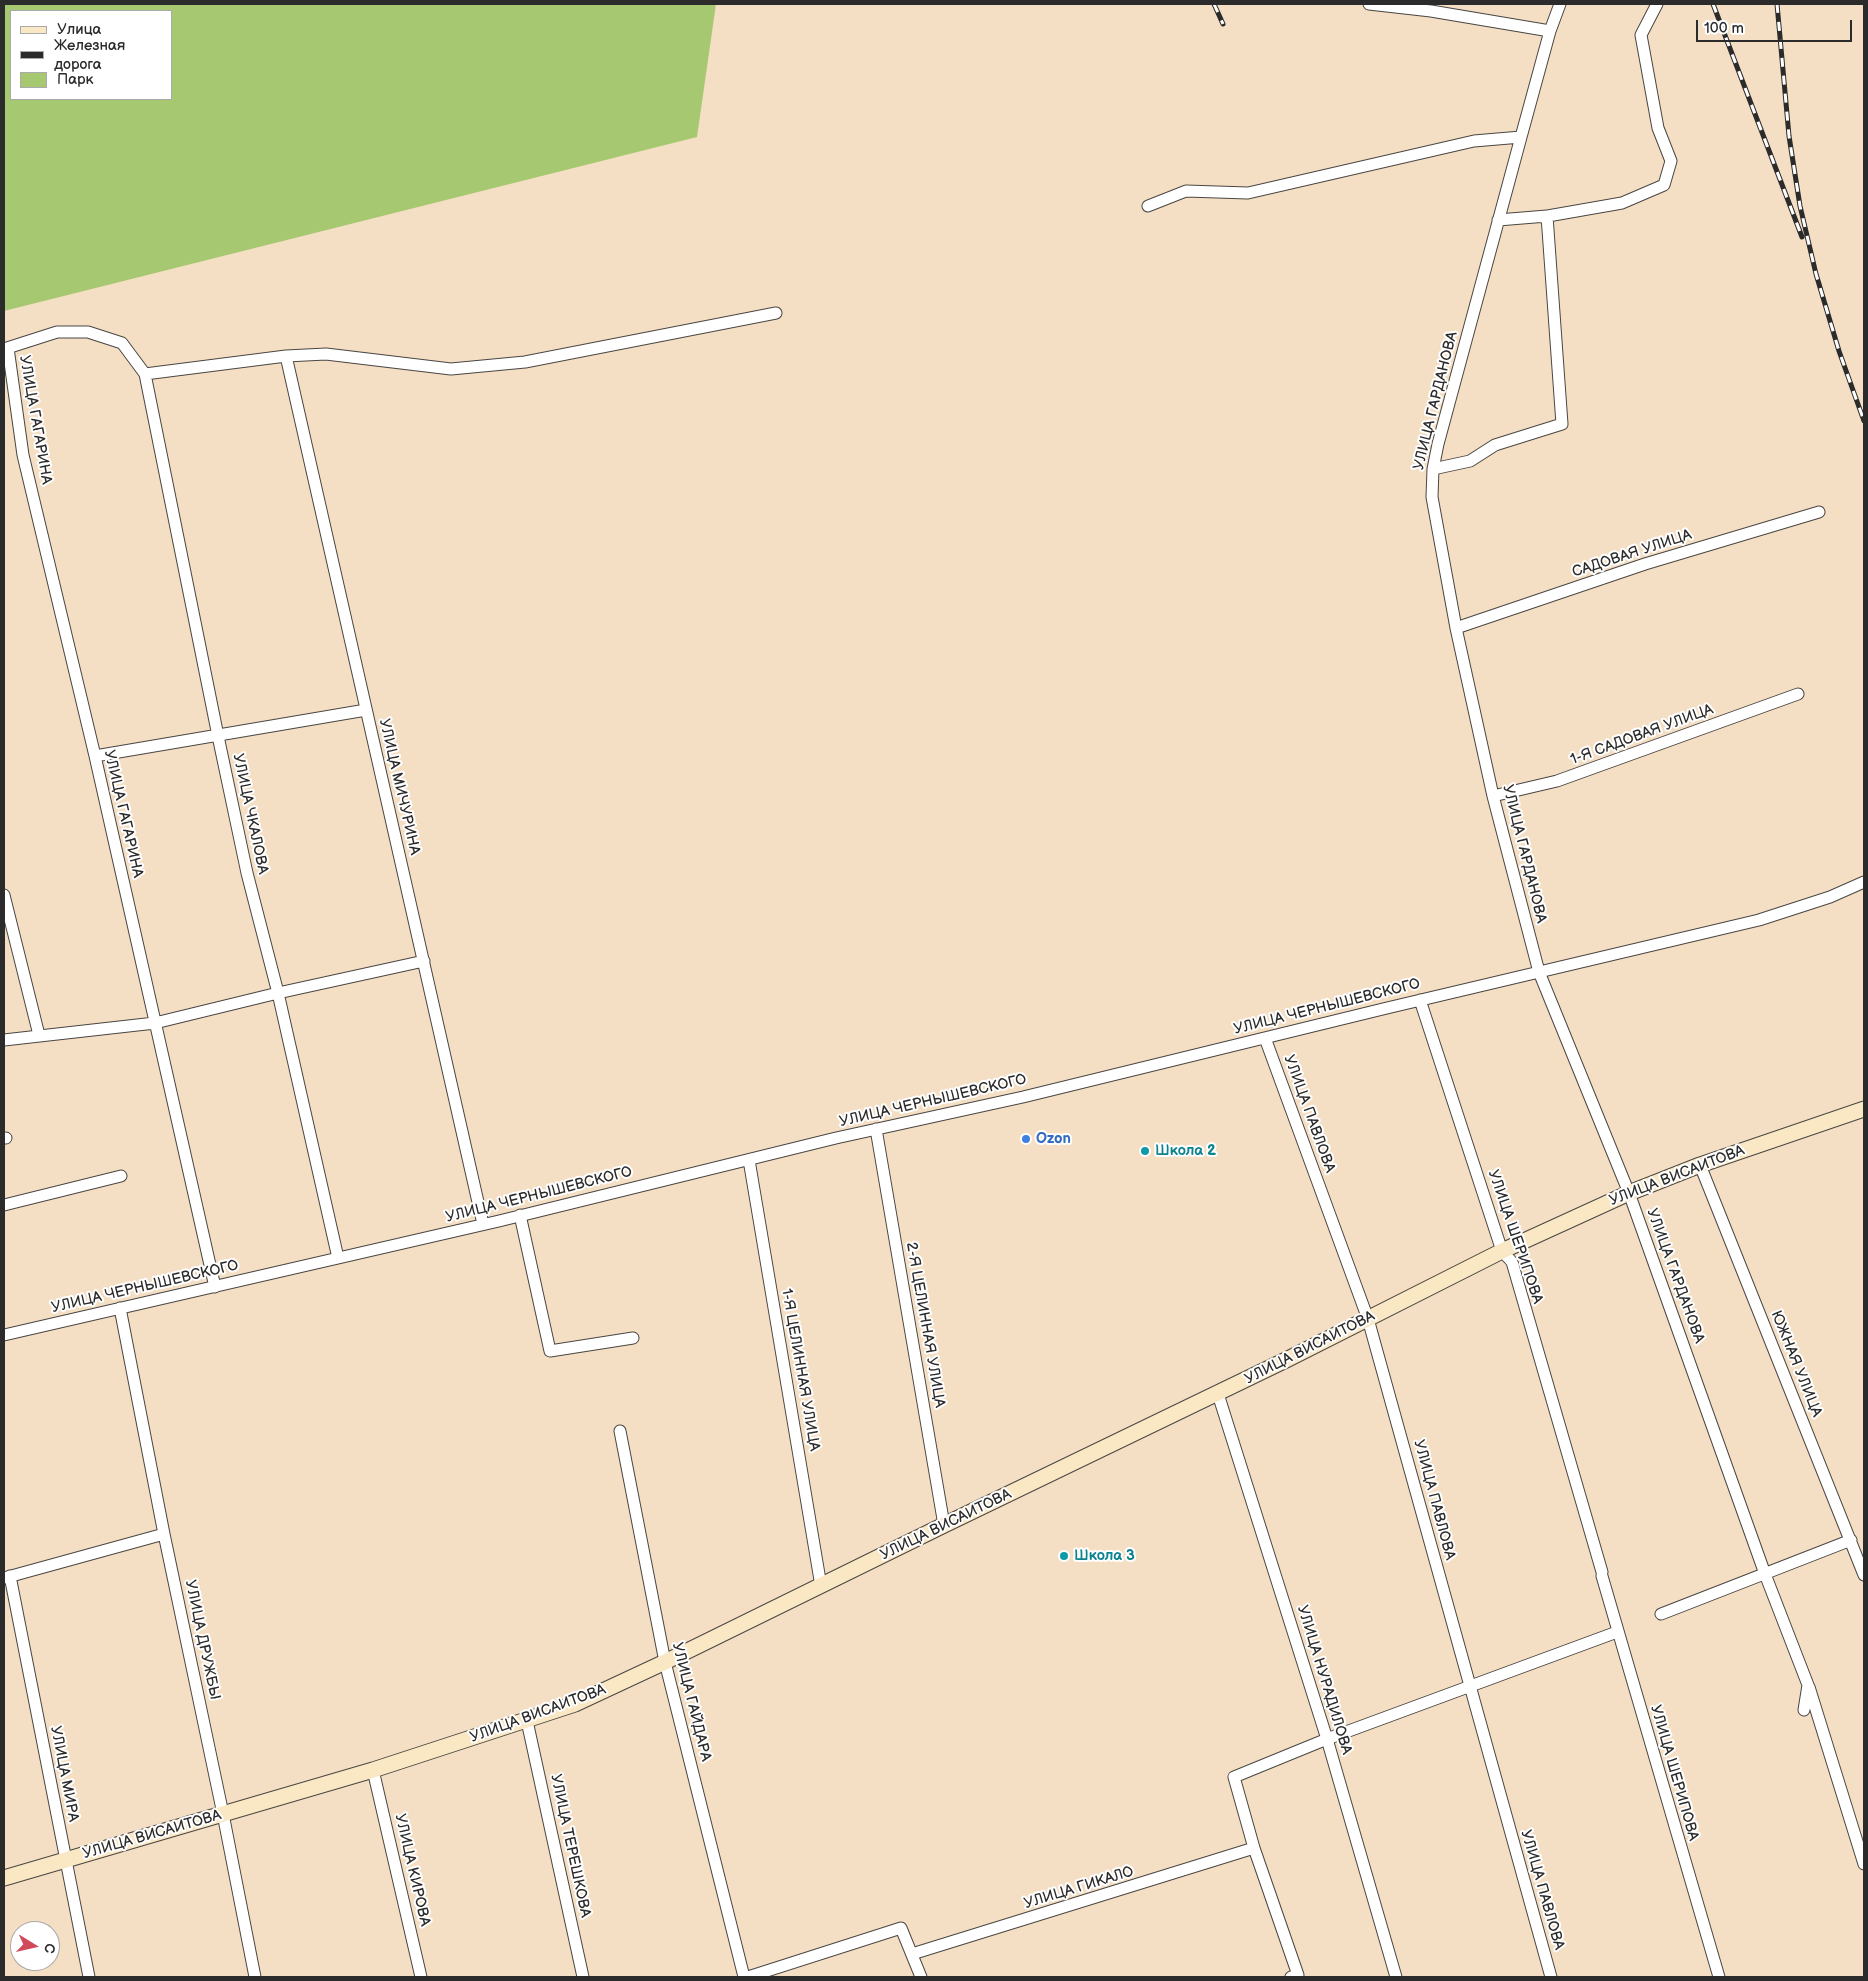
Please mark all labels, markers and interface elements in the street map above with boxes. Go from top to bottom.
legend [10,10,172,100]
scale bar [1698,10,1854,42]
text: 100 m [1704,19,1744,38]
text: Улица [57,20,101,39]
text: Железная дорога [54,36,125,74]
text: Парк [57,70,94,89]
street label: УЛИЦА ГАРДАНОВА [1410,330,1462,472]
street label: УЛИЦА ГАГАРИНА [15,354,55,486]
street label: САДОВАЯ УЛИЦА [1570,526,1694,582]
street label: 1-Я САДОВАЯ УЛИЦА [1568,701,1716,769]
street label: УЛИЦА МИЧУРИНА [375,717,423,857]
street label: УЛИЦА ГАГАРИНА [100,748,146,880]
street label: УЛИЦА ЧКАЛОВА [228,752,272,876]
street label: УЛИЦА ГАРДАНОВА [1498,783,1550,925]
street label: УЛИЦА ЧЕРНЫШЕВСКОГО [1232,975,1422,1039]
street label: УЛИЦА ПАВЛОВА [1279,1053,1339,1175]
street label: УЛИЦА ЧЕРНЫШЕВСКОГО [838,1071,1028,1131]
place label: Ozon [1036,1130,1071,1148]
marker: Ozon [1020,1133,1032,1145]
place label: Школа 2 [1155,1142,1216,1160]
street label: УЛИЦА ВИСАИТОВА [1607,1142,1747,1210]
marker: Школа 2 [1139,1145,1151,1157]
street label: УЛИЦА ЧЕРНЫШЕВСКОГО [444,1163,634,1227]
street label: УЛИЦА ШЕРИПОВА [1484,1168,1546,1306]
street label: УЛИЦА ГАРДАНОВА [1642,1206,1708,1346]
street label: 2-Я ЦЕЛИННАЯ УЛИЦА [902,1241,948,1409]
street label: УЛИЦА ЧЕРНЫШЕВСКОГО [50,1257,240,1317]
street label: 1-Я ЦЕЛИННАЯ УЛИЦА [777,1287,823,1453]
street label: УЛИЦА ВИСАИТОВА [1242,1307,1378,1389]
street label: ЮЖНАЯ УЛИЦА [1766,1308,1826,1420]
street label: УЛИЦА ПАВЛОВА [1409,1438,1459,1562]
street label: УЛИЦА ВИСАИТОВА [878,1485,1014,1565]
place label: Школа 3 [1074,1547,1135,1565]
marker: Школа 3 [1058,1550,1070,1562]
street label: УЛИЦА ДРУЖБЫ [181,1578,223,1702]
street label: УЛИЦА НУРАДИЛОВА [1293,1603,1355,1757]
street label: УЛИЦА ГАЙДАРА [668,1641,714,1763]
street label: УЛИЦА ВИСАИТОВА [468,1681,608,1747]
street label: УЛИЦА ШЕРИПОВА [1646,1703,1702,1843]
street label: УЛИЦА МИРА [46,1725,82,1823]
street label: УЛИЦА ТЕРЕШКОВА [546,1773,594,1919]
street label: УЛИЦА ВИСАИТОВА [81,1807,223,1863]
street label: УЛИЦА КИРОВА [390,1812,434,1928]
street label: УЛИЦА ПАВЛОВА [1516,1828,1568,1952]
street label: УЛИЦА ГИКАЛО [1022,1863,1136,1913]
north arrow [10,1921,60,1971]
text: С [40,1942,58,1954]

